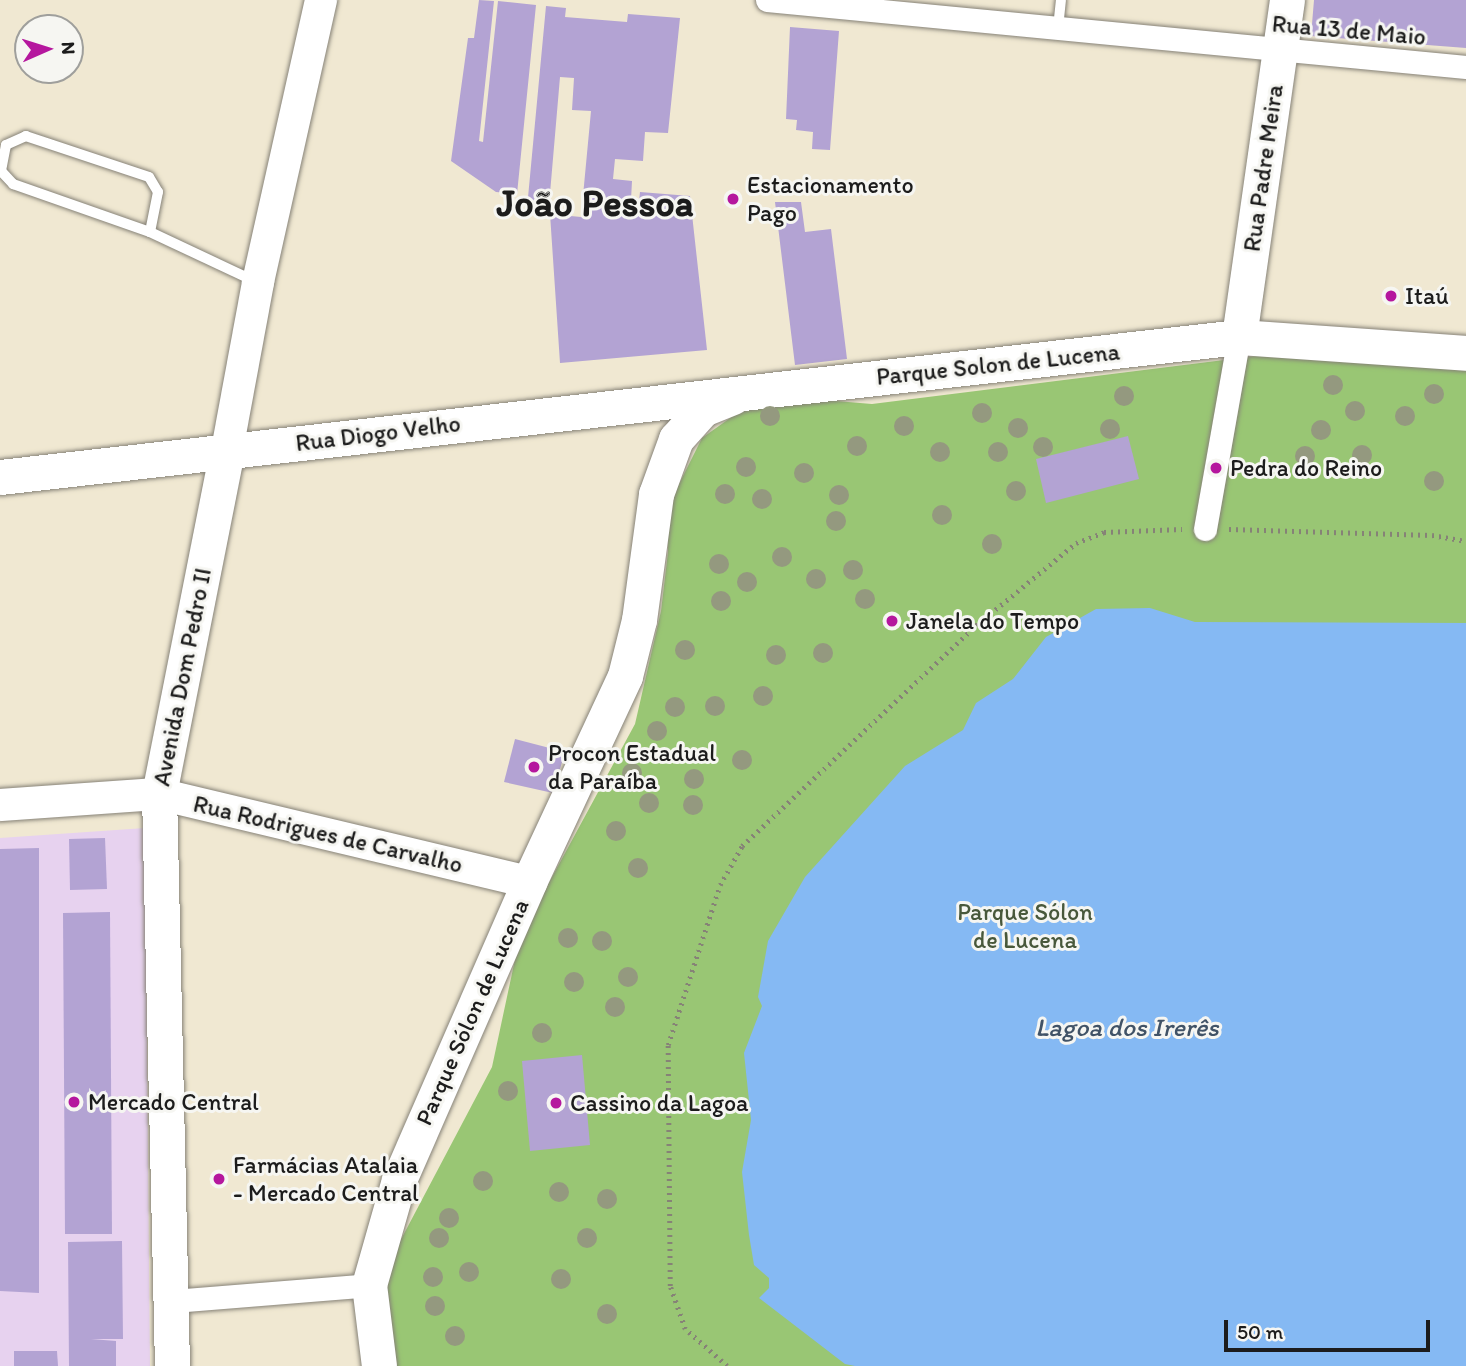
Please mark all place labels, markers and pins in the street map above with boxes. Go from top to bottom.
place label: Estacionamento Pago [747,171,914,227]
marker: Estacionamento Pago [725,191,741,207]
place label: Itaú [1405,282,1449,310]
marker: Itaú [1383,288,1399,304]
place label: Pedra do Reino [1230,454,1383,482]
marker: Pedra do Reino [1208,460,1224,476]
place label: Janela do Tempo [906,607,1077,635]
marker: Janela do Tempo [884,613,900,629]
place label: Procon Estadual da Paraíba [548,739,716,795]
marker: Procon Estadual da Paraíba [526,759,542,775]
place label: Mercado Central [88,1088,259,1116]
place label: Cassino da Lagoa [570,1089,749,1117]
marker: Mercado Central [66,1094,82,1110]
marker: Cassino da Lagoa [548,1095,564,1111]
place label: Farmácias Atalaia - Mercado Central [233,1151,419,1207]
marker: Farmácias Atalaia - Mercado Central [211,1171,227,1187]

